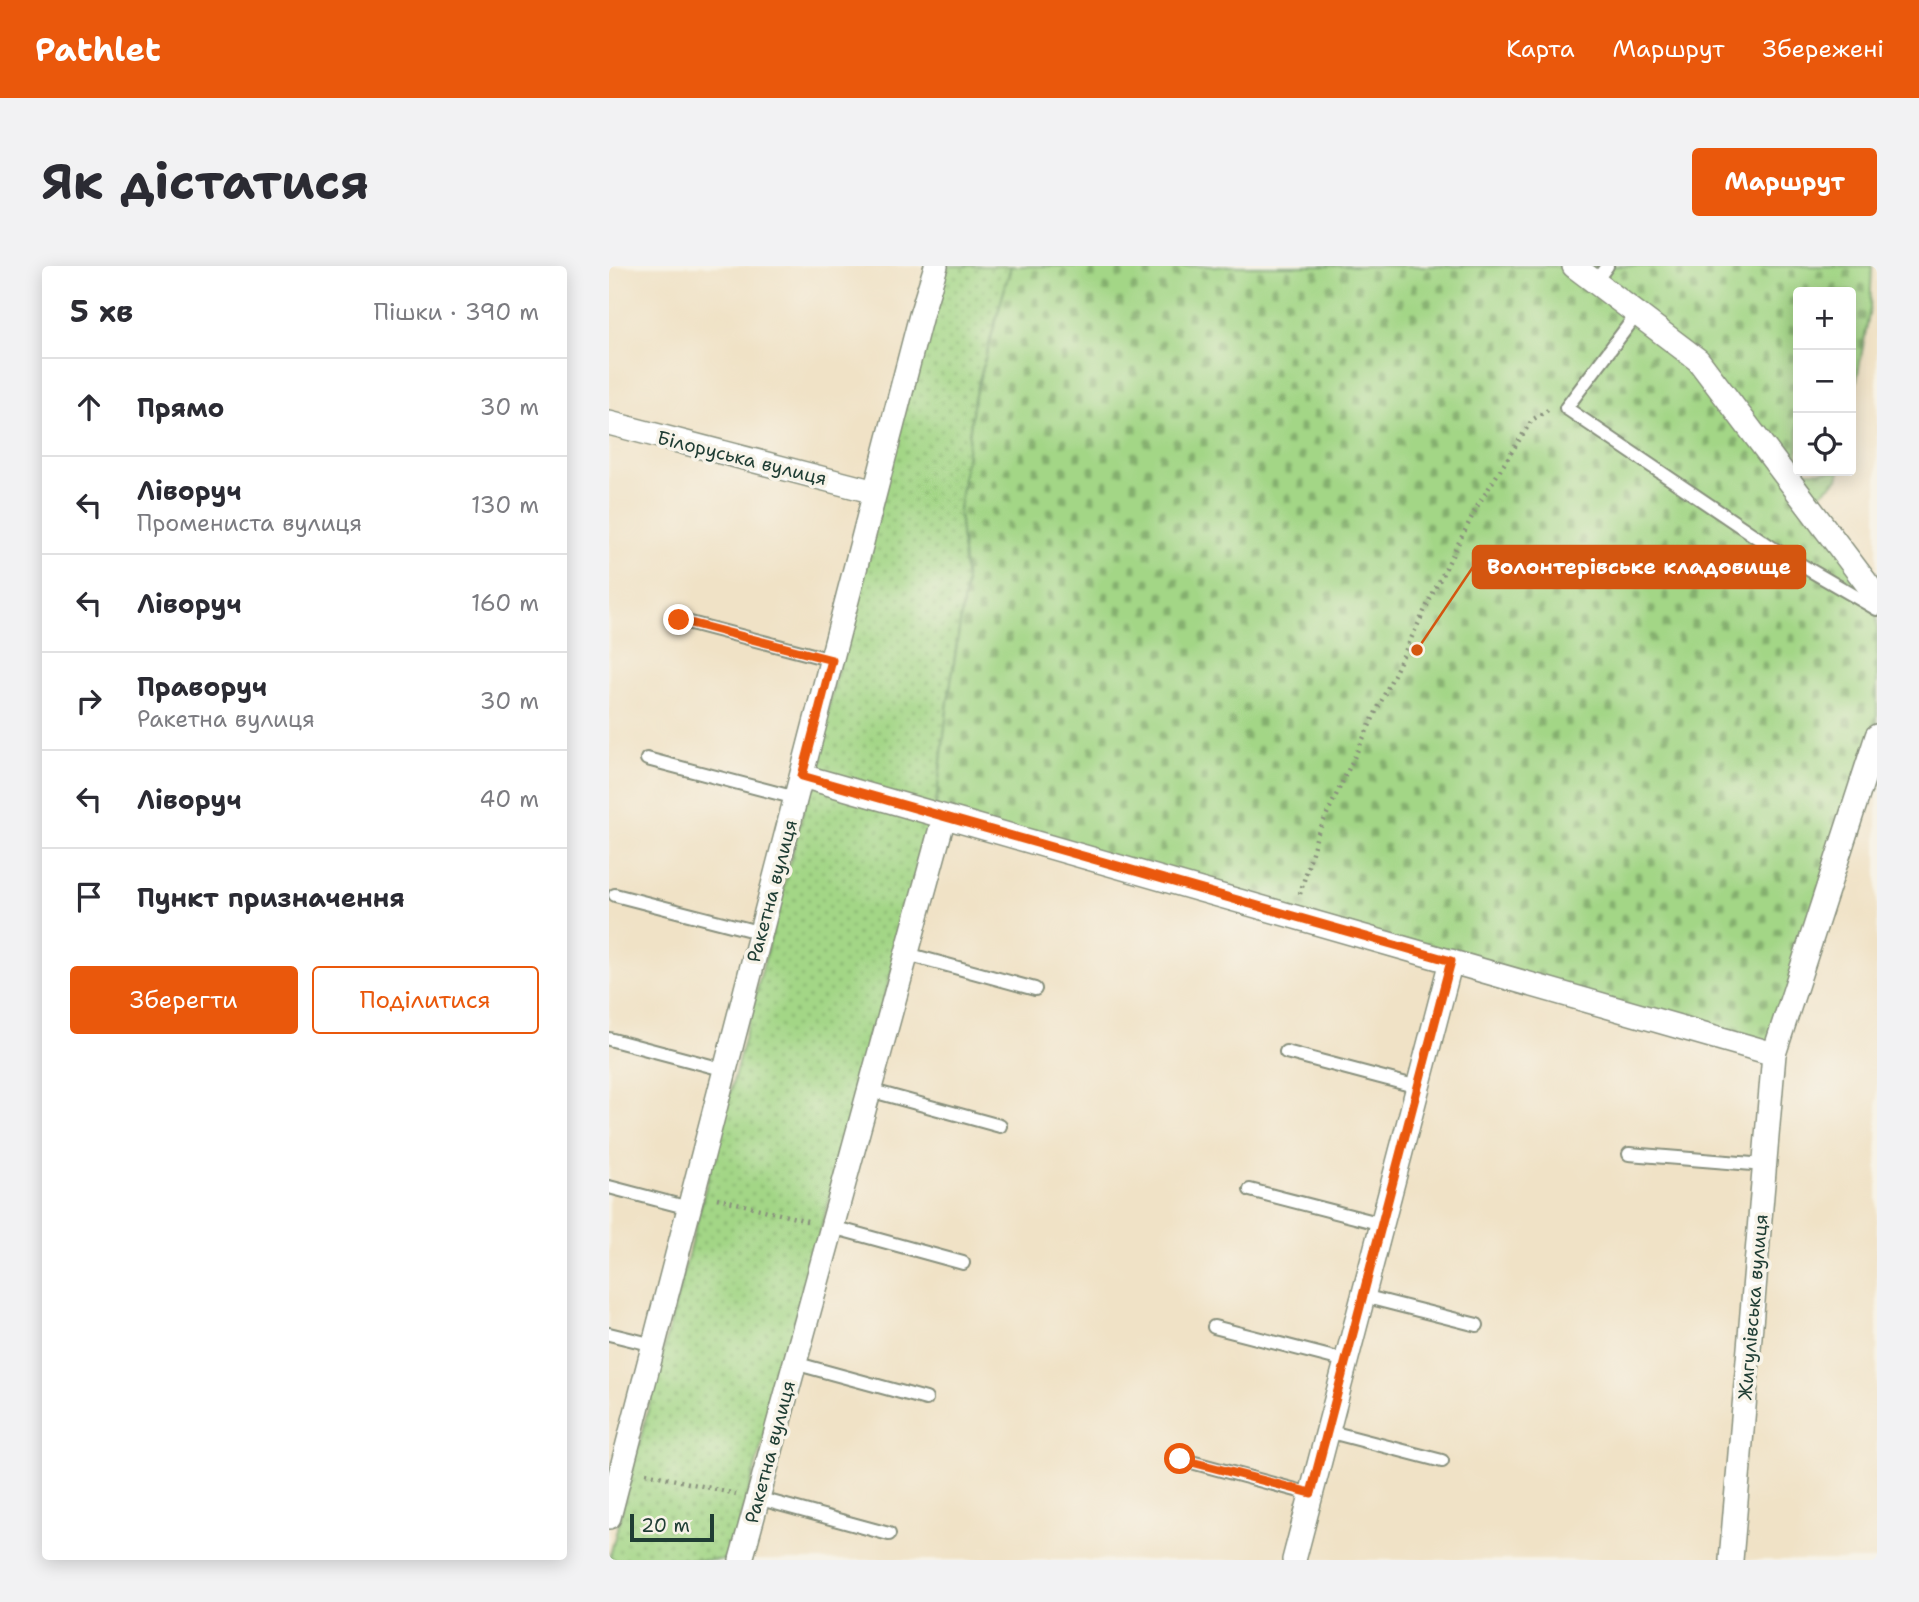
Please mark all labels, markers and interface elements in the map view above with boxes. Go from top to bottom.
text: Pathlet [35,27,161,72]
text: Карта [1506,33,1575,65]
text: Маршрут [1613,33,1725,65]
text: Збережені [1763,33,1884,65]
button: Маршрут [1692,148,1877,216]
text: Як дістатися [42,149,369,215]
map controls [1793,287,1856,476]
button: + [1793,287,1856,350]
text: 5 хв [70,291,133,332]
text: Пішки · 390 m [374,297,539,327]
button: − [1793,350,1856,413]
icon: ahead [70,388,108,426]
text: Прямо [137,390,225,425]
text: 30 m [480,392,539,422]
button: locate [1793,413,1856,476]
street label: Білоруська вулиця [655,425,829,491]
text: Ліворуч [137,473,242,508]
icon: left [70,486,108,524]
text: 130 m [471,490,539,520]
text: Промениста вулиця [137,508,362,538]
callout: Волонтерівське кладовище [1473,546,1805,588]
text: Волонтерівське кладовище [1487,553,1791,581]
icon: left [70,584,108,622]
text: Ліворуч [137,586,242,621]
text: 160 m [471,588,539,618]
route end [663,604,694,635]
text: Праворуч [137,669,267,704]
icon: right [70,682,108,720]
text: 30 m [480,686,539,716]
text: Ракетна вулиця [137,704,315,734]
icon: left [70,780,108,818]
text: Ліворуч [137,782,242,817]
text: 40 m [479,784,539,814]
street label: Ракетна вулиця [741,817,803,965]
icon: arrive [70,878,108,916]
text: Пункт призначення [137,880,405,915]
button: Зберегти [70,966,298,1034]
button: Поділитися [312,966,539,1034]
street label: Жигулівська вулиця [1732,1213,1774,1401]
street label: Ракетна вулиця [739,1378,801,1526]
route start [1164,1443,1195,1474]
scale bar [630,1511,714,1543]
text: 20 m [641,1513,690,1538]

